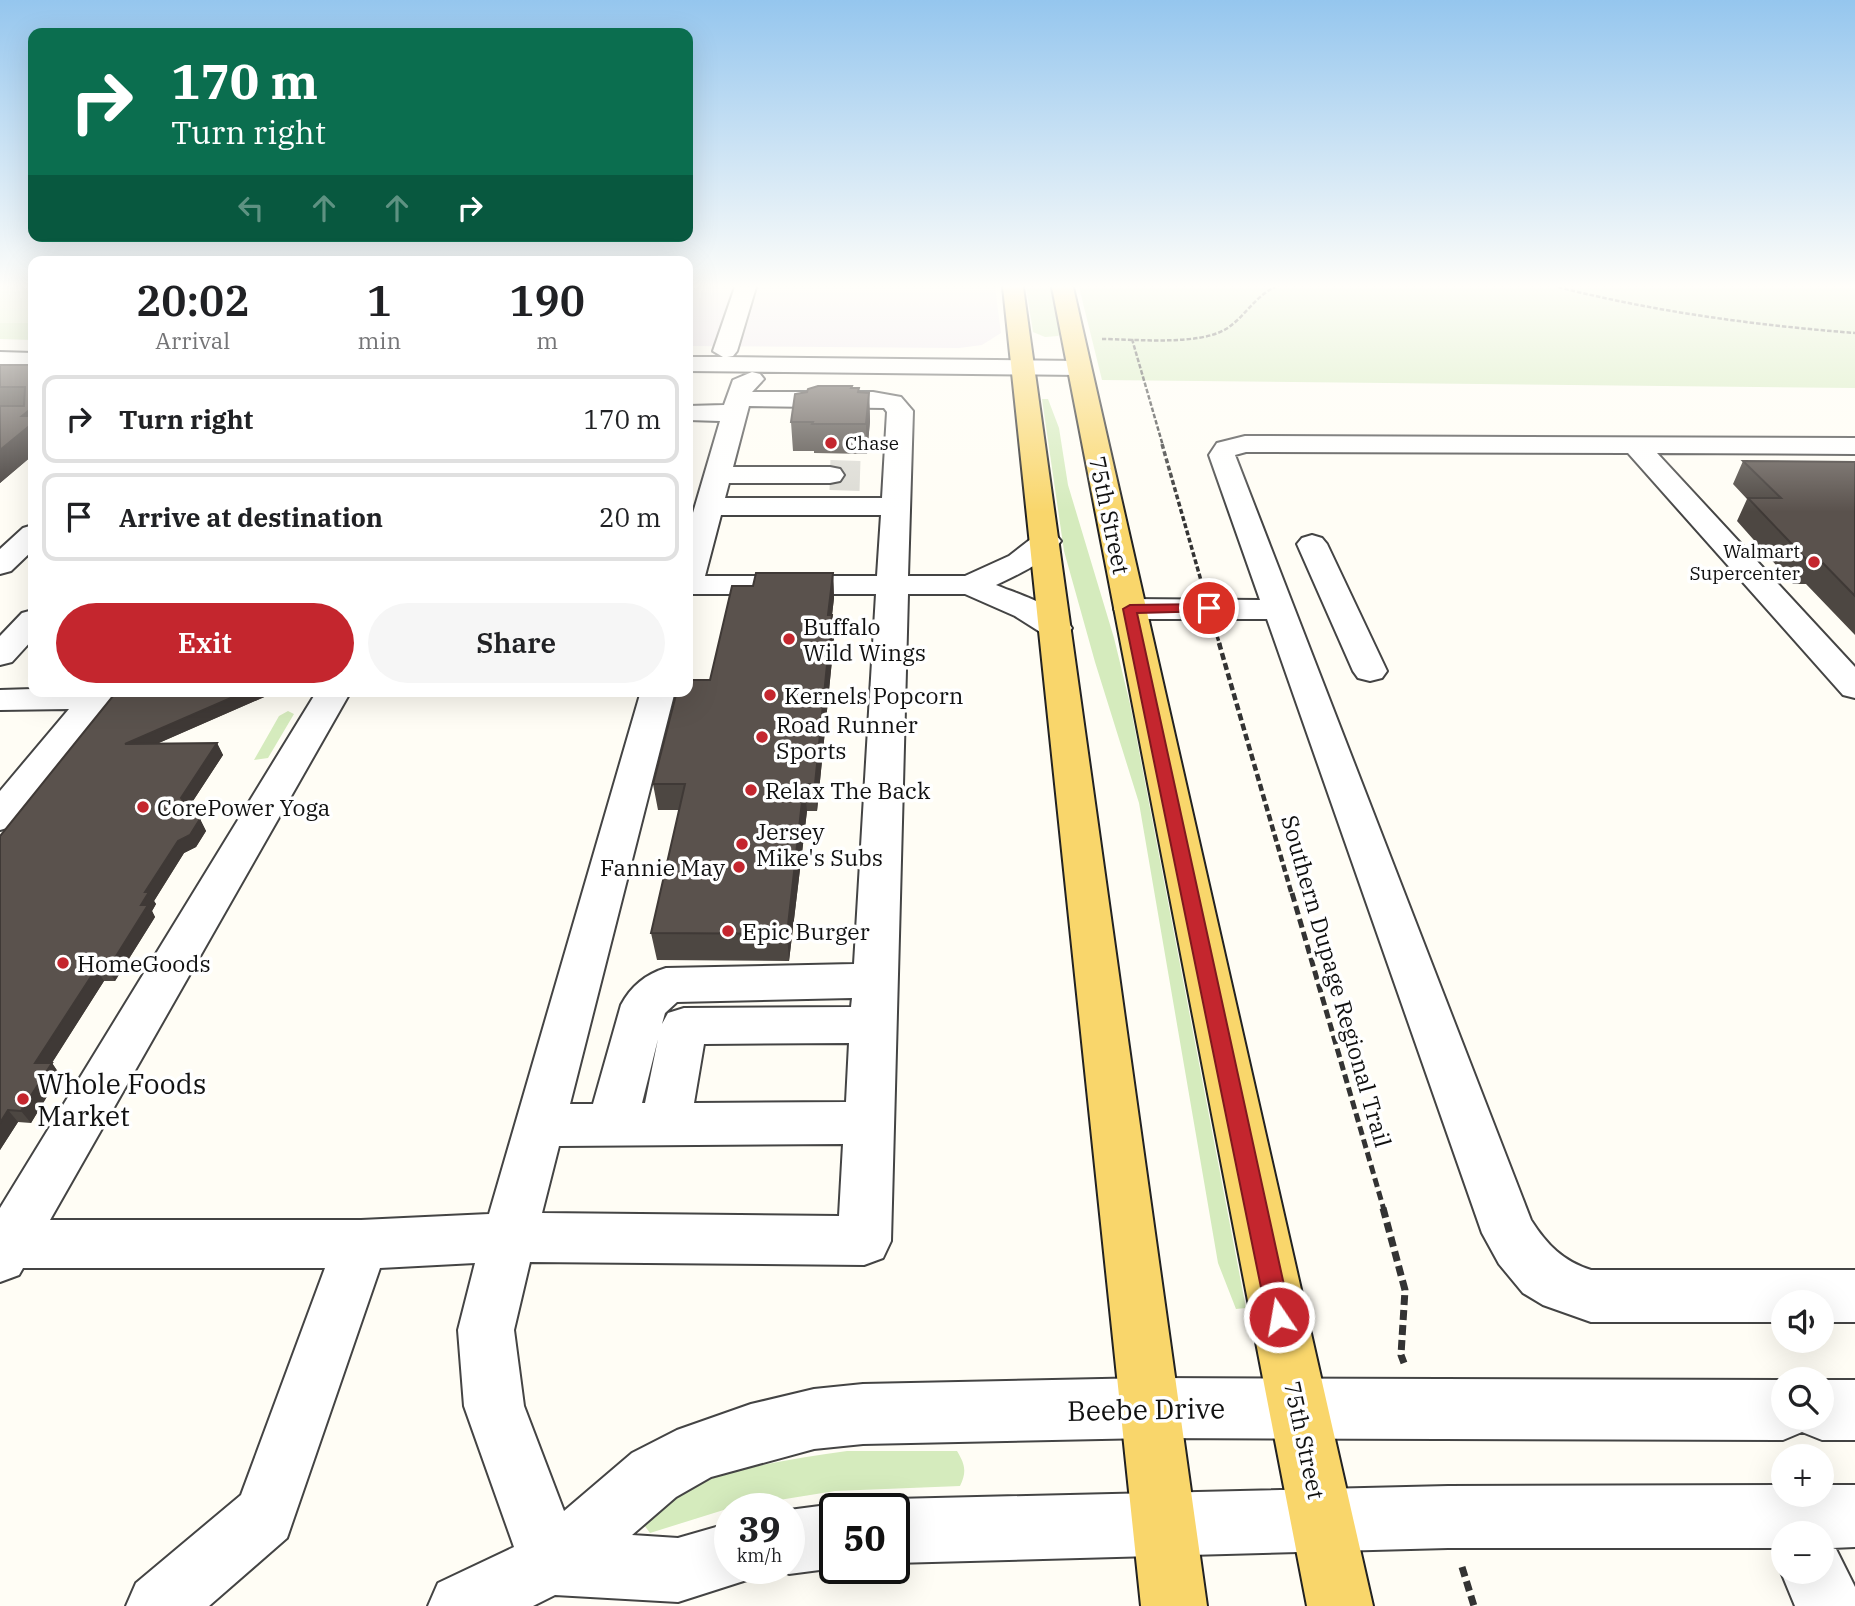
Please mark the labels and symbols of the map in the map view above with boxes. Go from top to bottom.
place label: Chase [845,431,899,455]
marker: Chase [823,435,839,451]
street label: 75th Street [1083,453,1137,577]
place label: Walmart Supercenter [1689,539,1801,585]
marker: Walmart Supercenter [1806,554,1822,570]
pin [1179,578,1239,638]
place label: Buffalo Wild Wings [803,611,926,667]
marker: Buffalo Wild Wings [781,631,797,647]
place label: Kernels Popcorn [784,680,963,710]
marker: Kernels Popcorn [762,687,778,703]
place label: Road Runner Sports [776,709,918,765]
marker: Road Runner Sports [754,729,770,745]
place label: Relax The Back [765,775,931,805]
marker: Relax The Back [743,782,759,798]
place label: CorePower Yoga [157,792,330,822]
marker: CorePower Yoga [135,799,151,815]
street label: Southern Dupage Regional Trail [1275,811,1399,1151]
place label: Jersey Mike's Subs [756,816,883,872]
marker: Jersey Mike's Subs [734,836,750,852]
place label: Fannie May [600,852,726,882]
marker: Fannie May [731,859,747,875]
place label: Epic Burger [742,916,870,946]
marker: Epic Burger [720,923,736,939]
place label: HomeGoods [77,948,211,978]
marker: HomeGoods [55,955,71,971]
place label: Whole Foods Market [37,1065,207,1134]
marker: Whole Foods Market [15,1091,31,1107]
position arrow [1242,1280,1316,1354]
street label: 75th Street [1278,1378,1332,1502]
street label: Beebe Drive [1067,1389,1225,1429]
speed limit sign: 50 [819,1493,910,1584]

